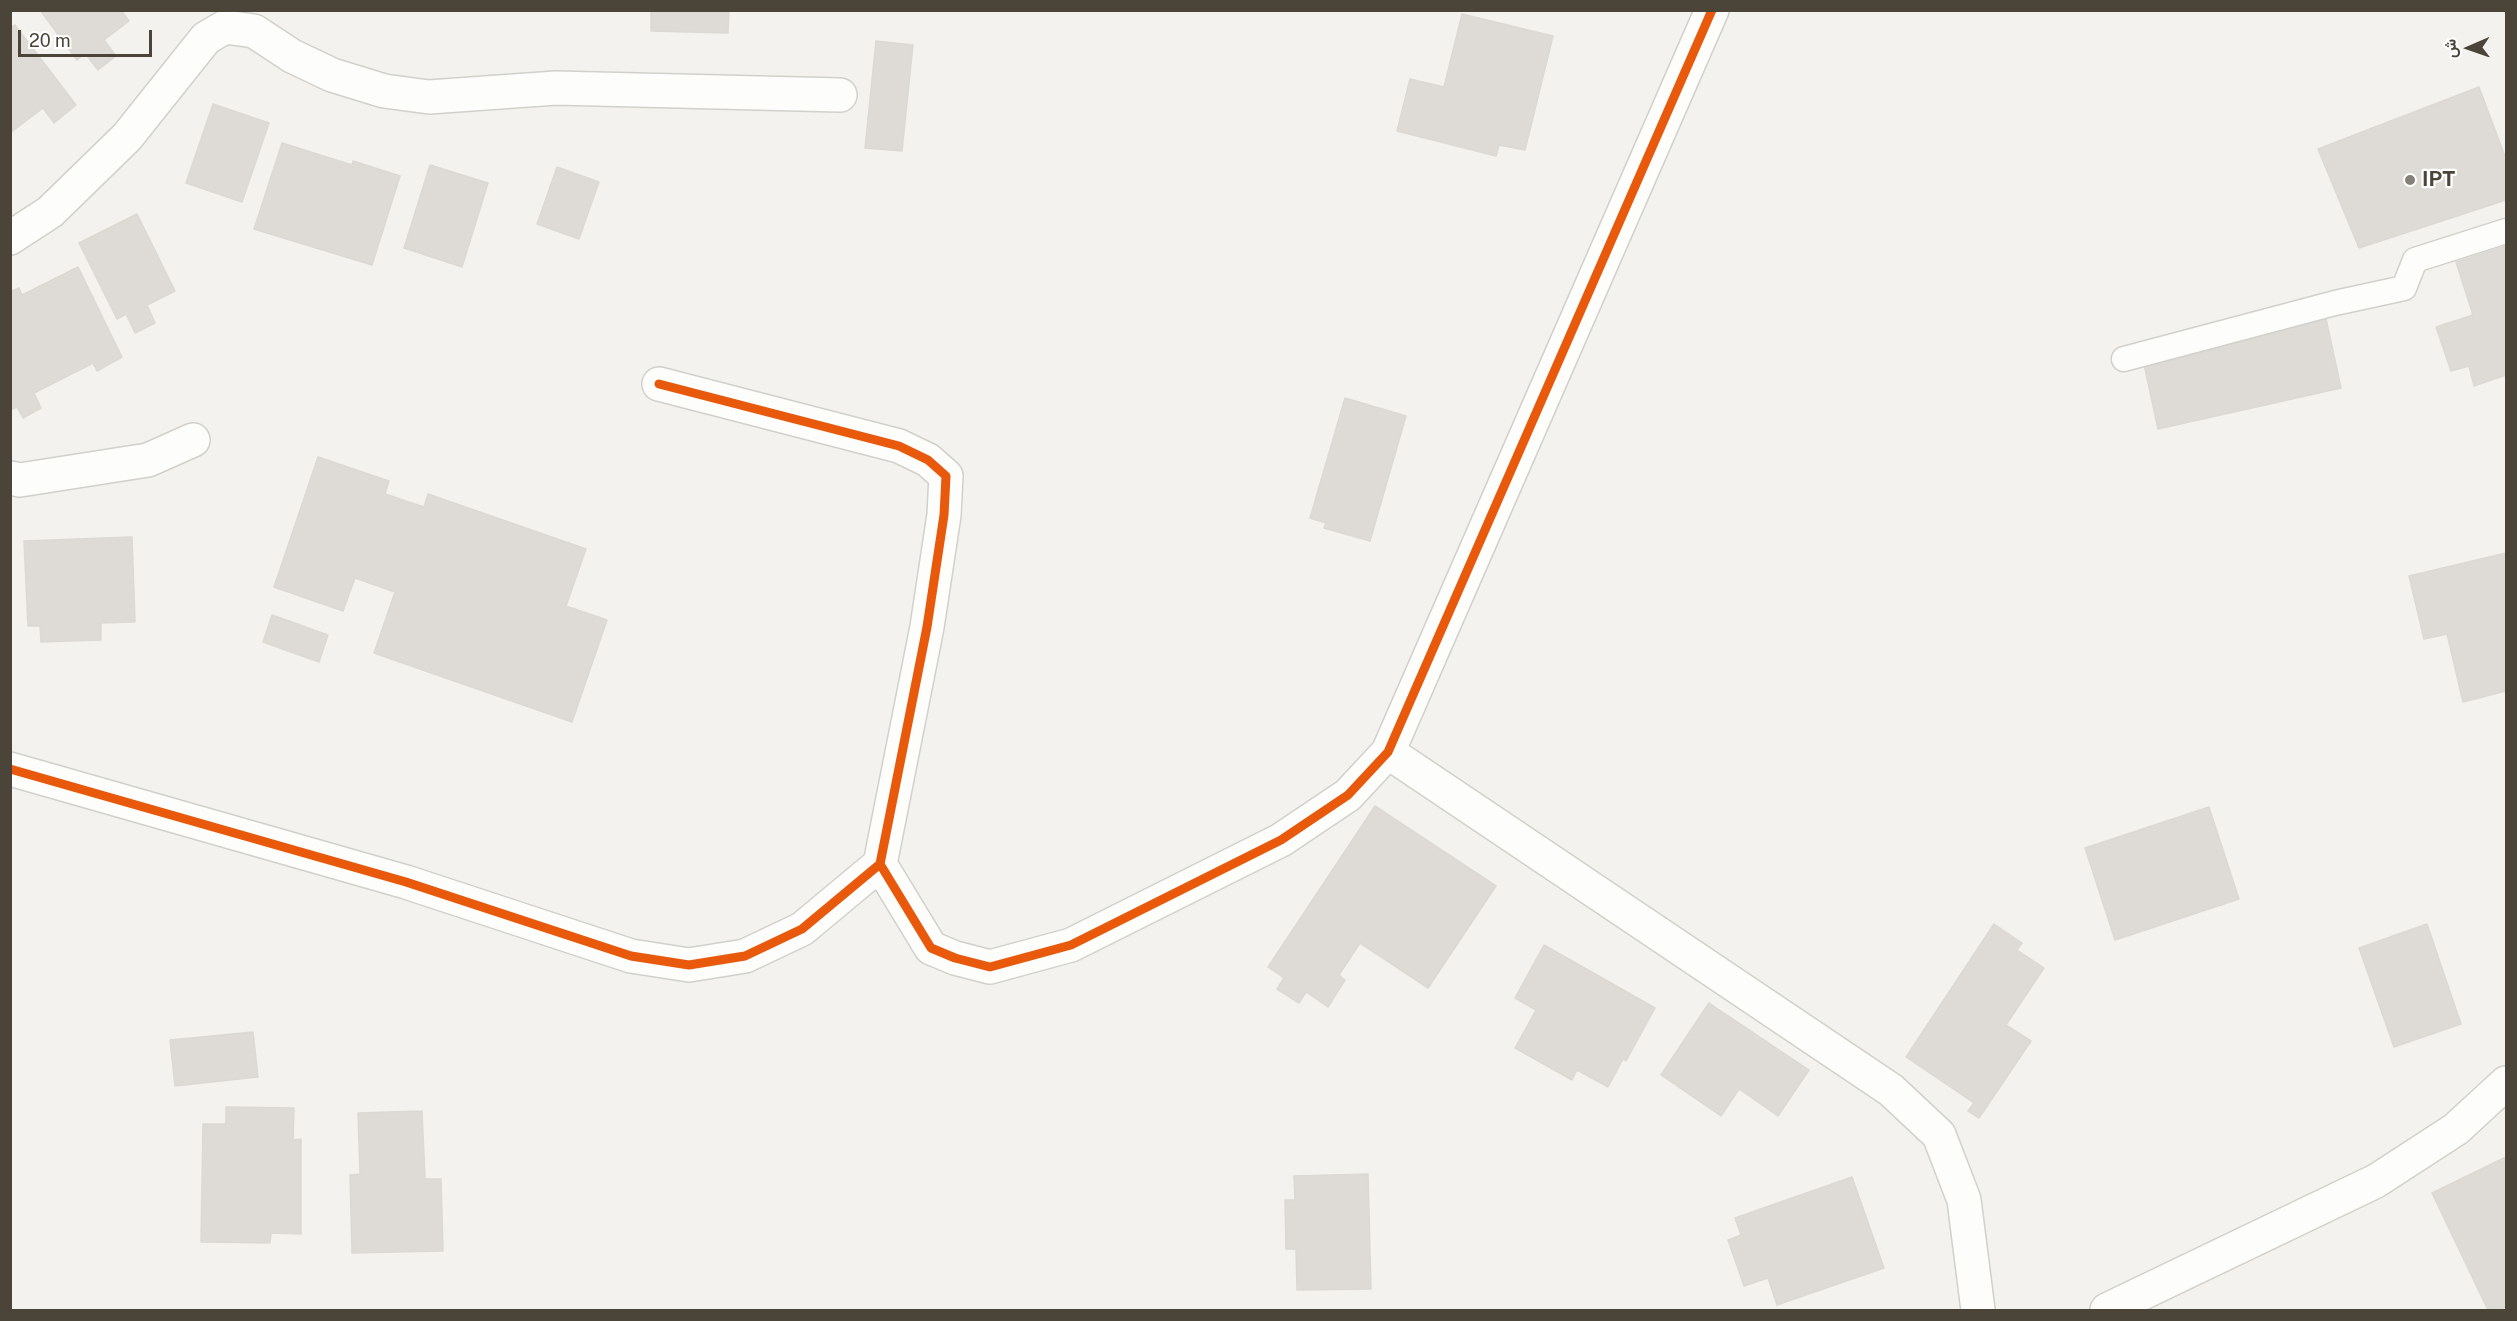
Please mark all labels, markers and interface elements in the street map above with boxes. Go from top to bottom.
scale bar [21,18,154,56]
north arrow [2439,18,2499,78]
text: 20 m [29,30,71,51]
text: ش [2441,39,2460,59]
place label: IPT [2422,167,2455,193]
marker: IPT [2403,173,2417,187]

